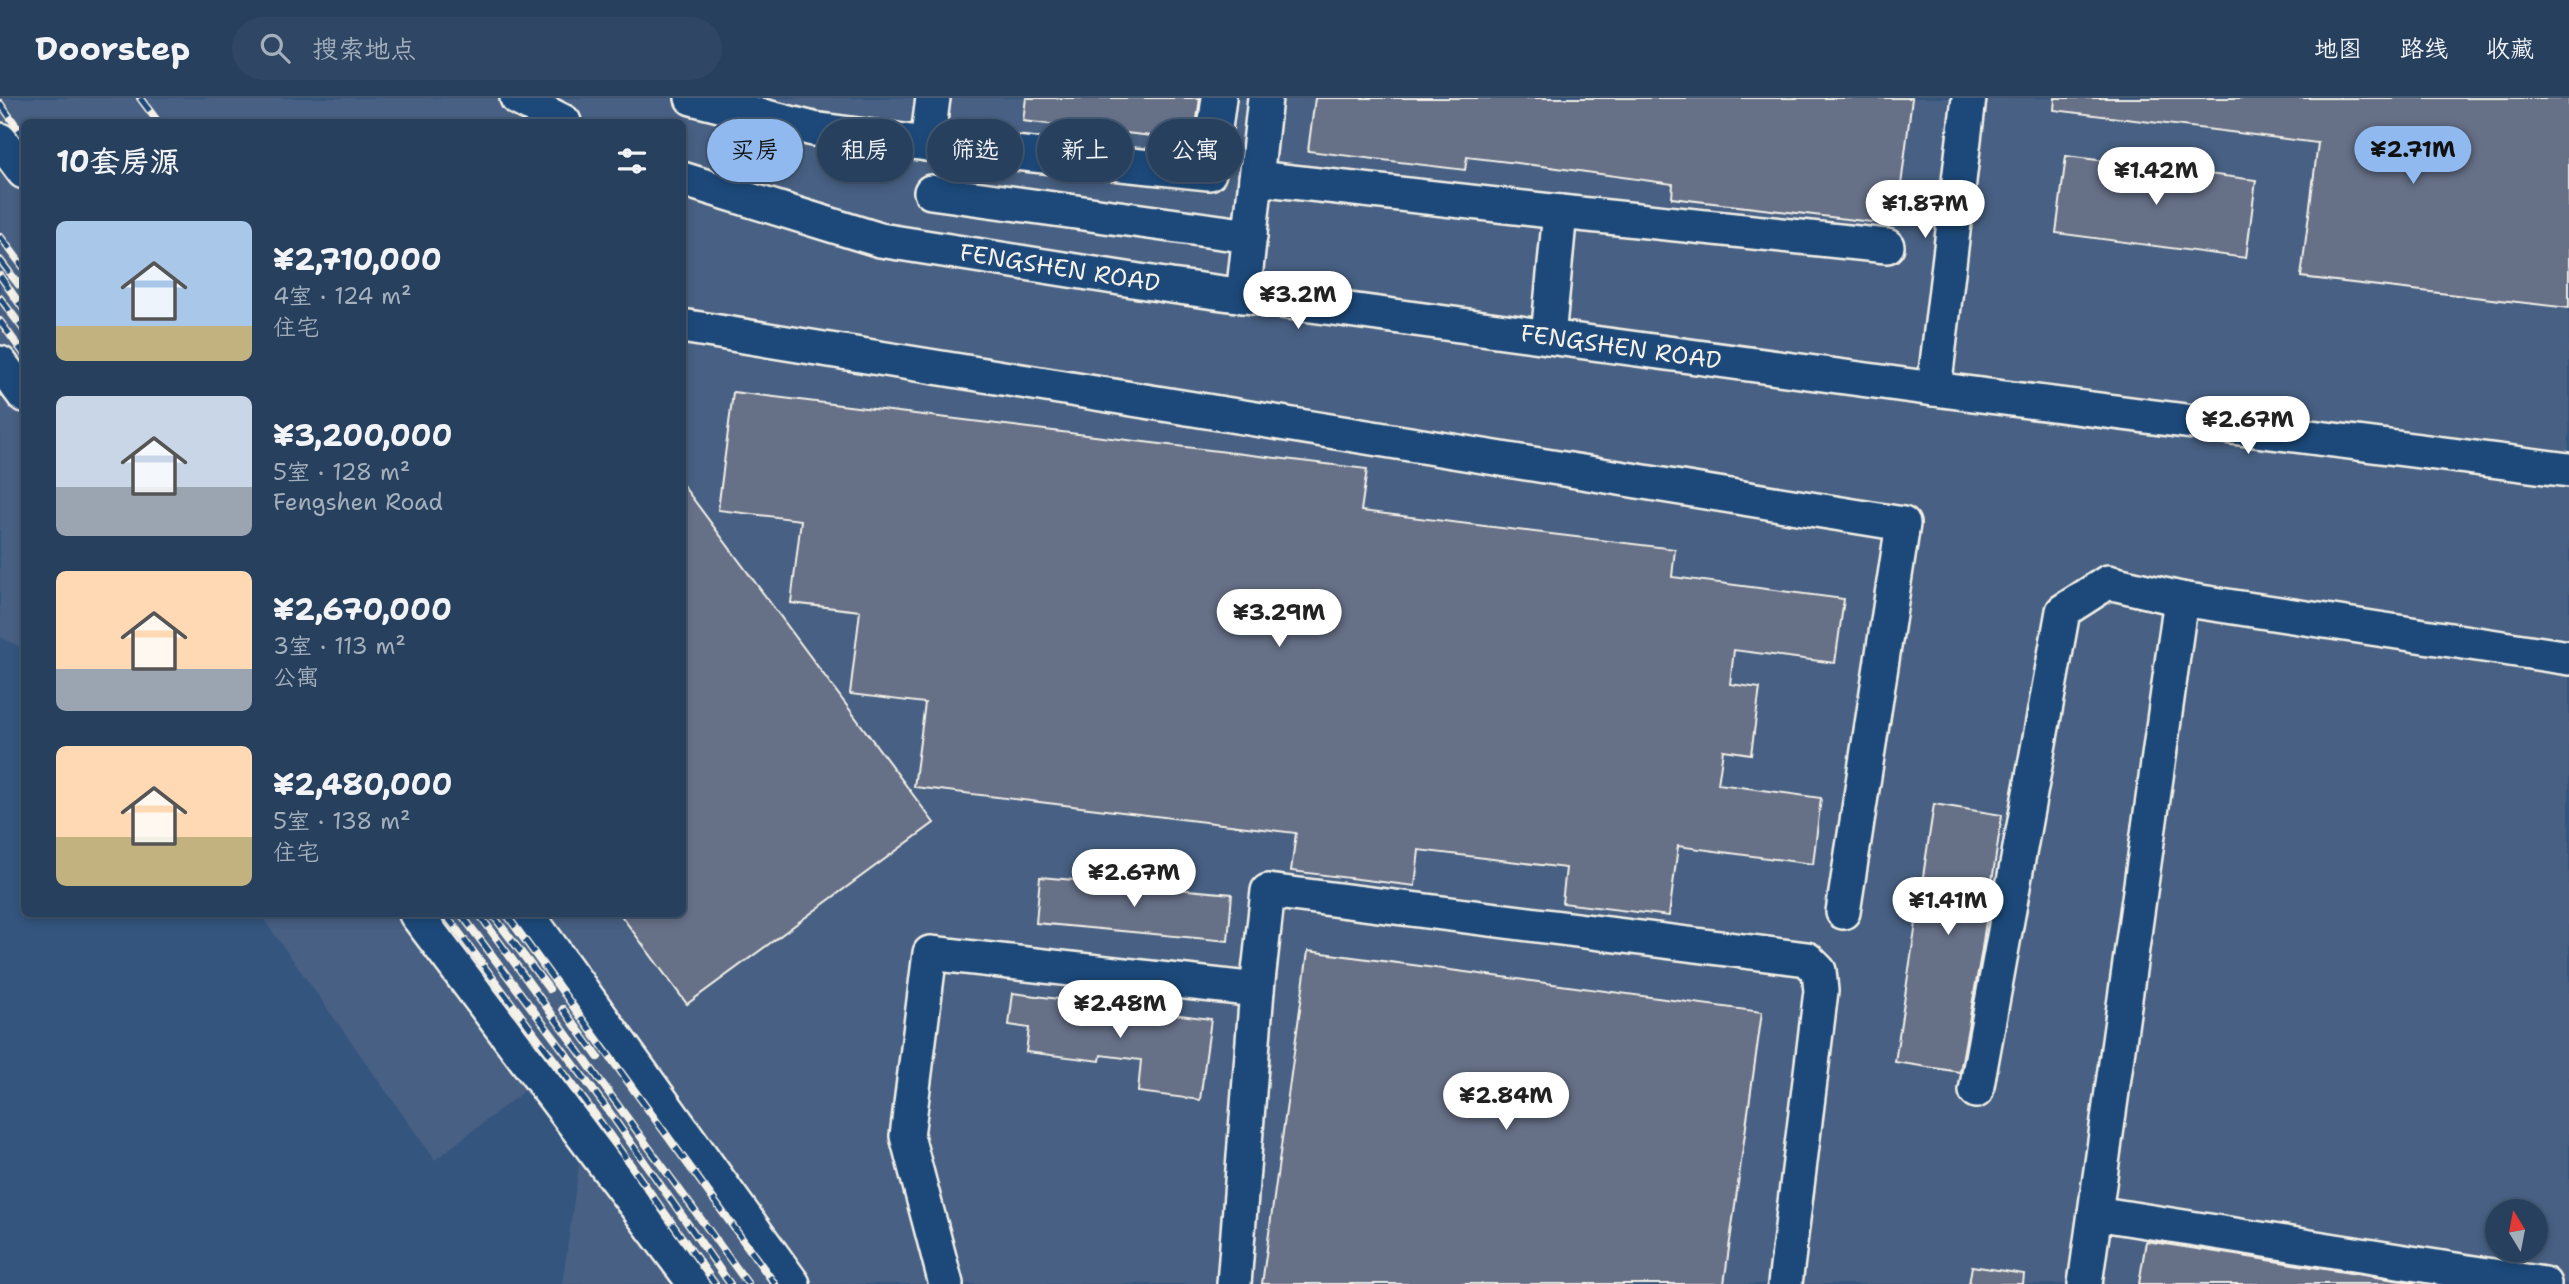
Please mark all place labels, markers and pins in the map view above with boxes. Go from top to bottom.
pin: ¥2.71M [2356,126,2470,186]
pin: ¥1.42M [2099,148,2213,207]
pin: ¥1.87M [1868,180,1982,240]
pin: ¥3.2M [1249,272,1347,331]
pin: ¥2.67M [2191,396,2305,456]
pin: ¥3.29M [1222,589,1336,649]
pin: ¥2.67M [1077,850,1191,909]
pin: ¥1.41M [1891,878,2005,937]
pin: ¥2.48M [1063,981,1177,1040]
pin: ¥2.84M [1449,1072,1563,1132]

